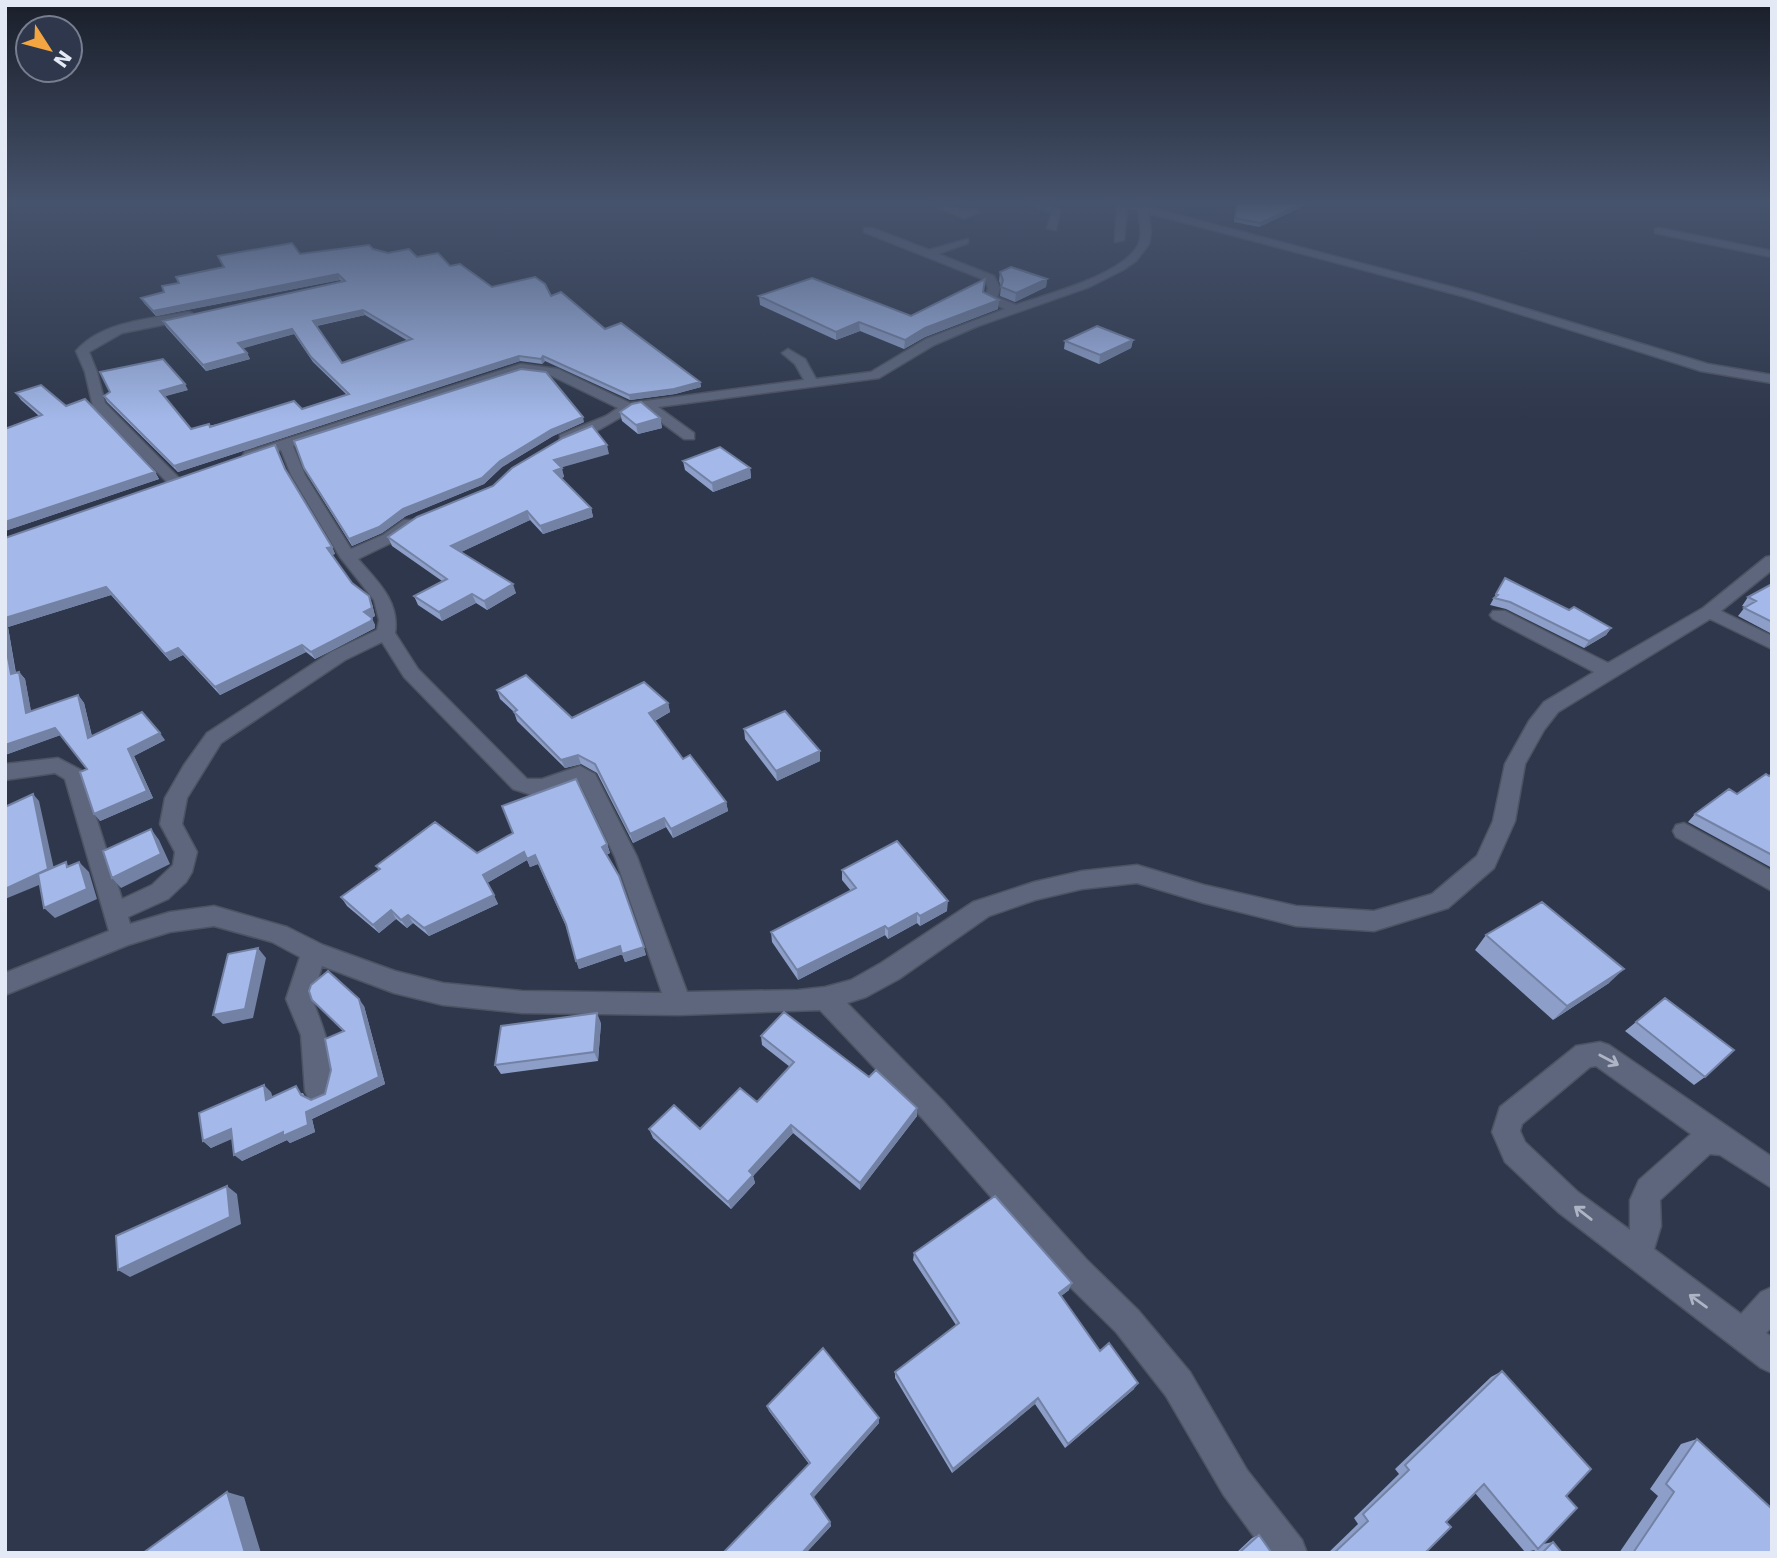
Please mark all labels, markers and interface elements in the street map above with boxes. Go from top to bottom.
north arrow [14,14,84,84]
text: N [49,46,76,72]
one-way arrow [1598,1053,1618,1067]
one-way arrow [1574,1206,1592,1221]
one-way arrow [1689,1293,1708,1308]

